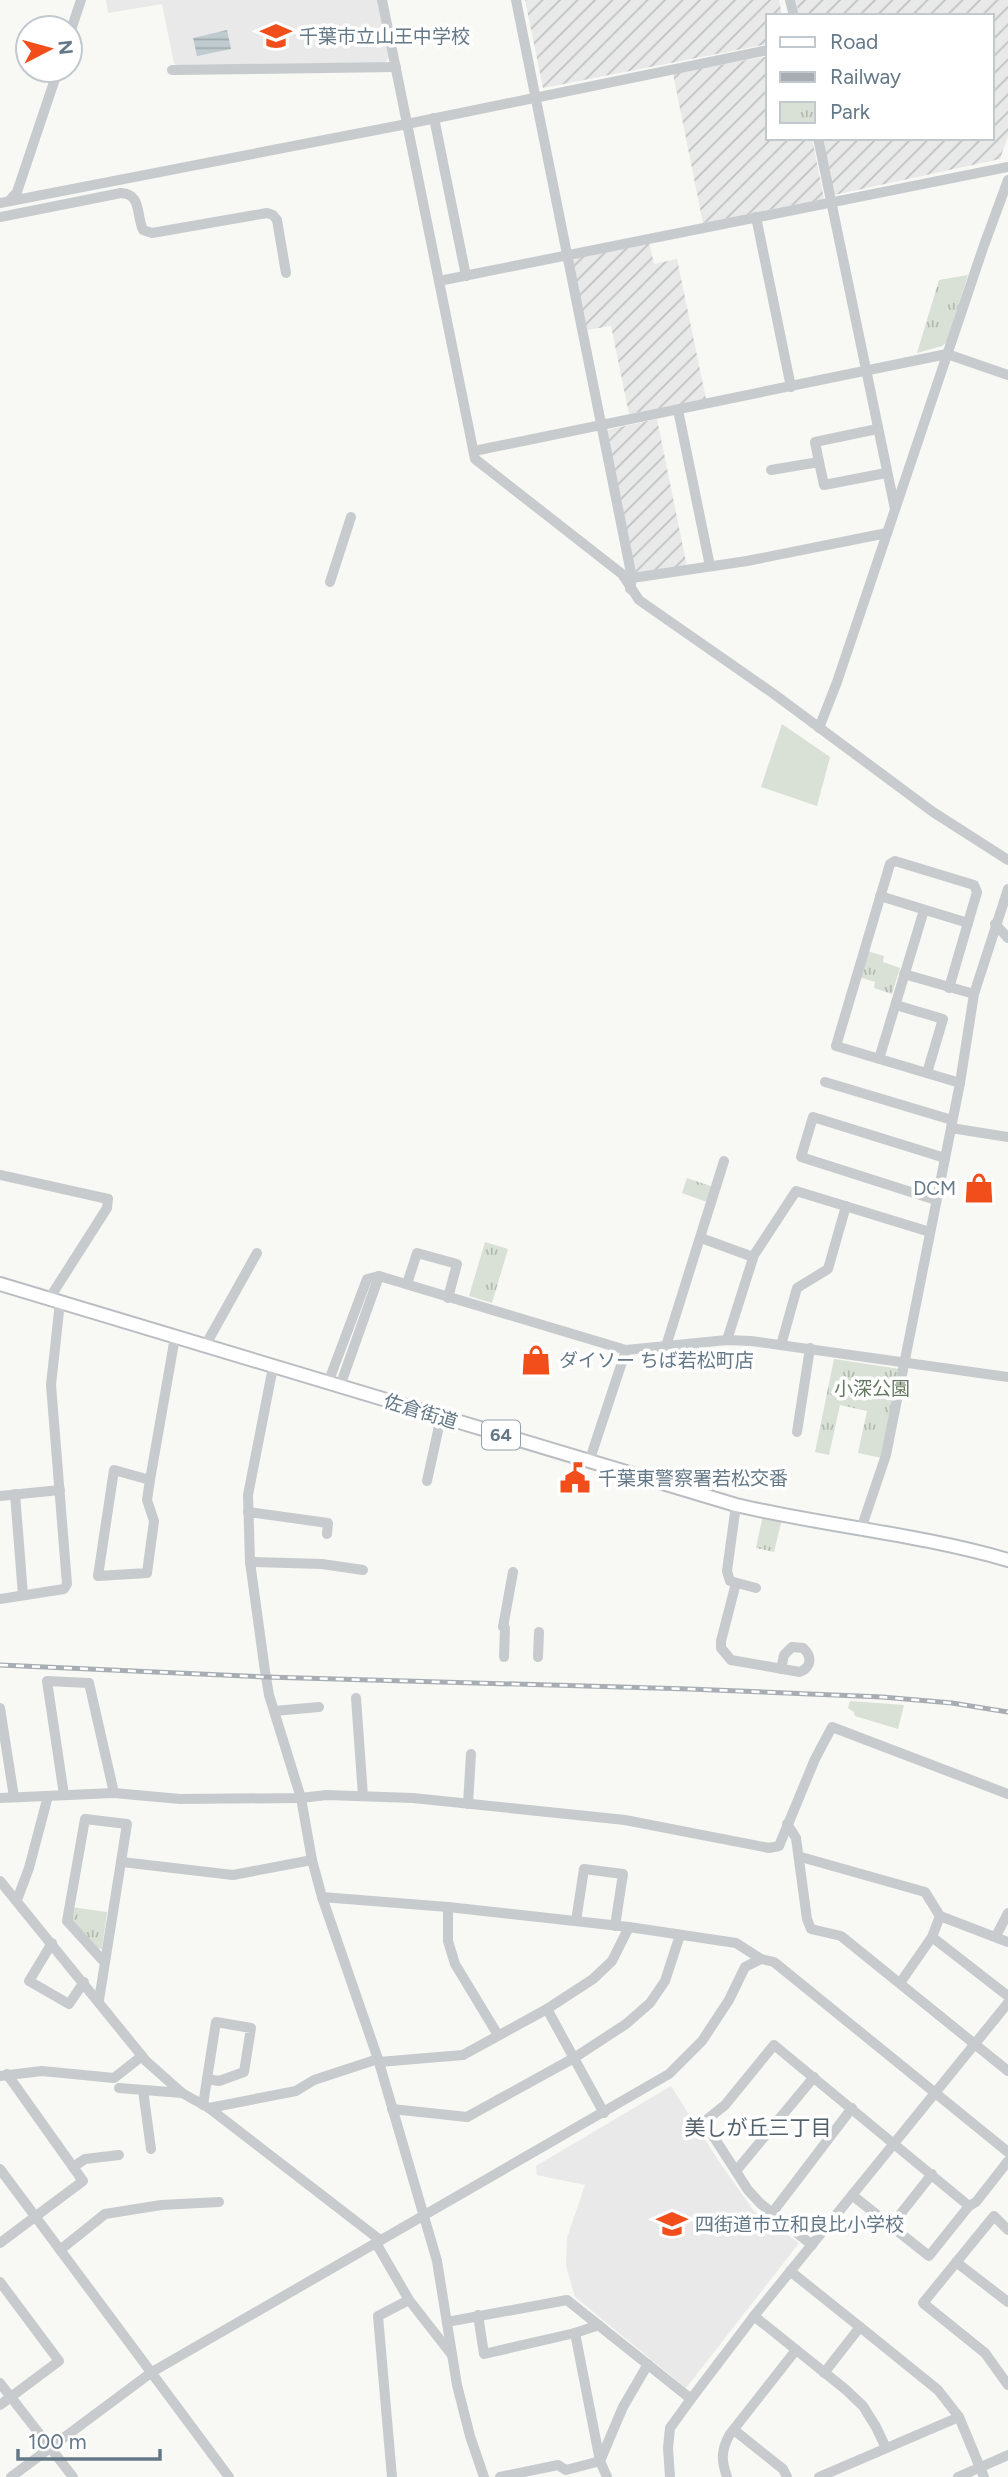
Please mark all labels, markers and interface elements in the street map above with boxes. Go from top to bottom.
north arrow [14,14,84,84]
legend [766,14,994,140]
school or university icon: 千葉市立山王中学校 [259,19,293,53]
place label: 千葉市立山王中学校 [299,25,470,48]
text: Road [830,29,878,54]
text: N [53,39,78,56]
text: Railway [830,64,901,89]
text: Park [830,99,871,124]
shop icon: DCM [962,1171,996,1205]
place label: DCM [913,1177,956,1200]
shop icon: ダイソー ちば若松町店 [519,1343,553,1377]
place label: ダイソー ちば若松町店 [559,1349,754,1372]
park label: 小深公園 [834,1377,910,1400]
street label: 佐倉街道 [381,1389,461,1434]
road number: 64 [482,1420,520,1450]
public building icon: 千葉東警察署若松交番 [558,1461,592,1495]
place label: 千葉東警察署若松交番 [598,1467,788,1490]
district label: 美しが丘三丁目 [685,2115,832,2140]
school or university icon: 四街道市立和良比小学校 [655,2207,689,2241]
place label: 四街道市立和良比小学校 [695,2213,904,2236]
scale bar [18,2418,159,2462]
text: 100 m [28,2429,87,2454]

